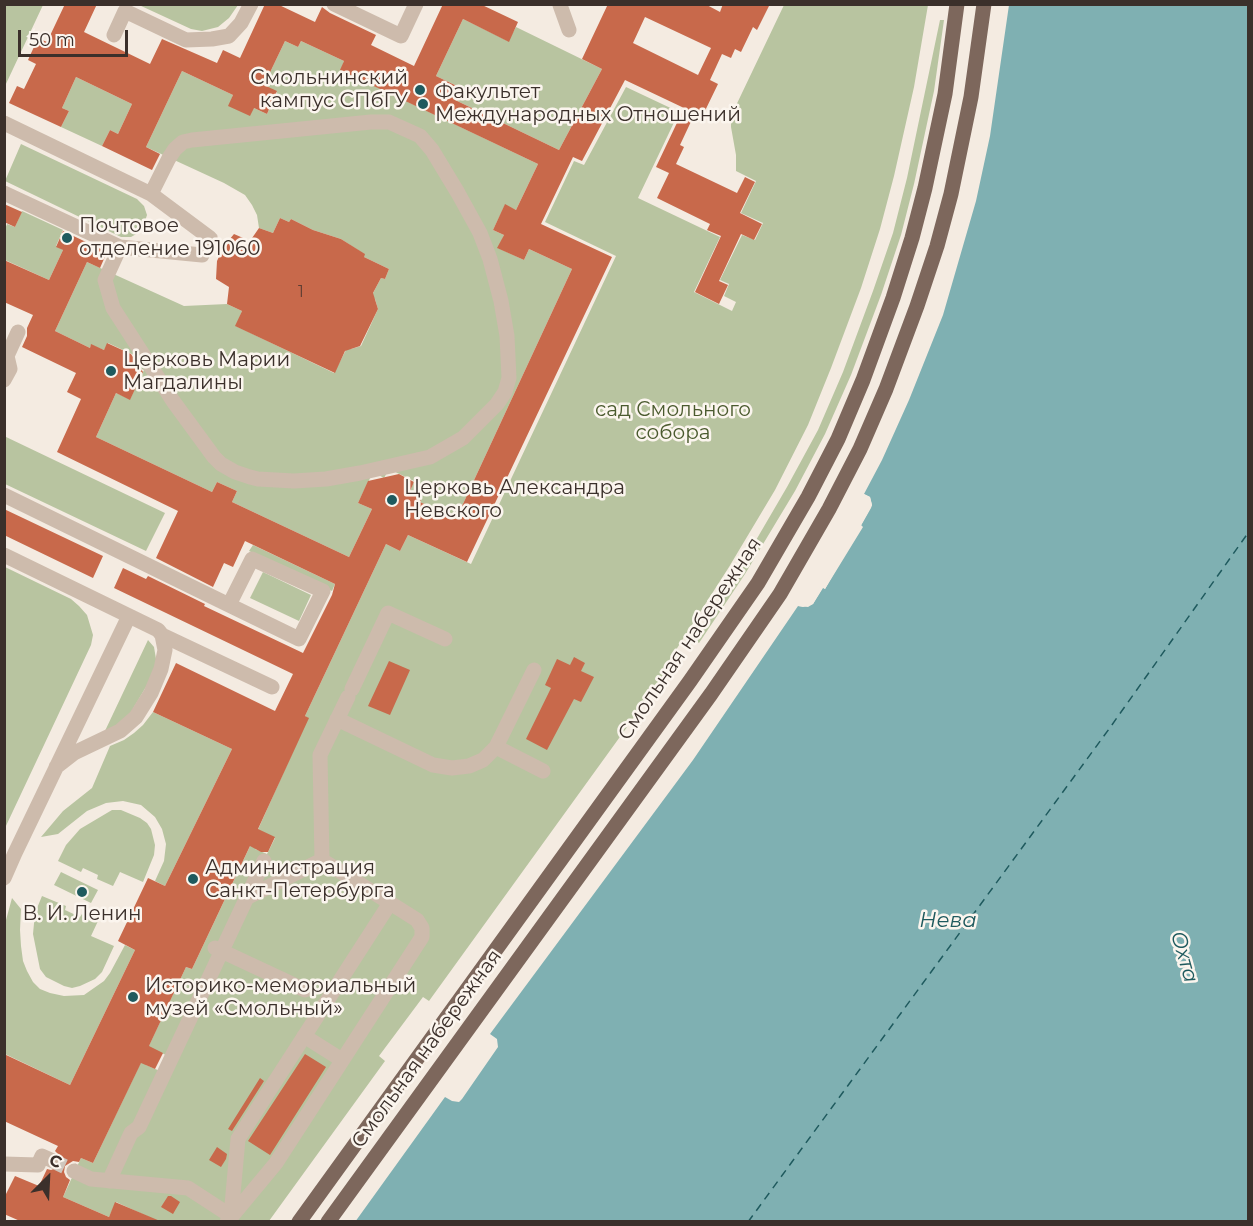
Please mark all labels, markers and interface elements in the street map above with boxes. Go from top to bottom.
scale bar [21,18,130,56]
text: 50 m [29,29,75,51]
place label: Смольнинский кампус СПбГУ [250,66,408,113]
place label: Факультет Международных Отношений [435,80,741,127]
marker: Смольнинский кампус СПбГУ [413,83,427,97]
marker: Факультет Международных Отношений [416,97,430,111]
place label: Почтовое отделение 191060 [79,214,260,261]
marker: Почтовое отделение 191060 [60,231,74,245]
house number: 1 [298,282,304,302]
place label: Церковь Марии Магдалины [123,348,290,395]
marker: Церковь Марии Магдалины [104,364,118,378]
park label: сад Смольного собора [595,398,751,445]
place label: Церковь Александра Невского [404,476,625,523]
marker: Церковь Александра Невского [385,493,399,507]
street label: Смольная набережная [613,533,767,745]
place label: Администрация Санкт-Петербурга [205,856,395,903]
marker: Администрация Санкт-Петербурга [186,872,200,886]
marker: В. И. Ленин [75,885,89,899]
place label: В. И. Ленин [22,902,142,926]
water label: Нева [919,908,977,934]
water label: Охта [1165,928,1203,986]
street label: Смольная набережная [347,945,507,1153]
place label: Историко-мемориальный музей «Смольный» [145,974,416,1021]
marker: Историко-мемориальный музей «Смольный» [126,990,140,1004]
north arrow [18,1148,78,1208]
text: С [46,1150,65,1172]

